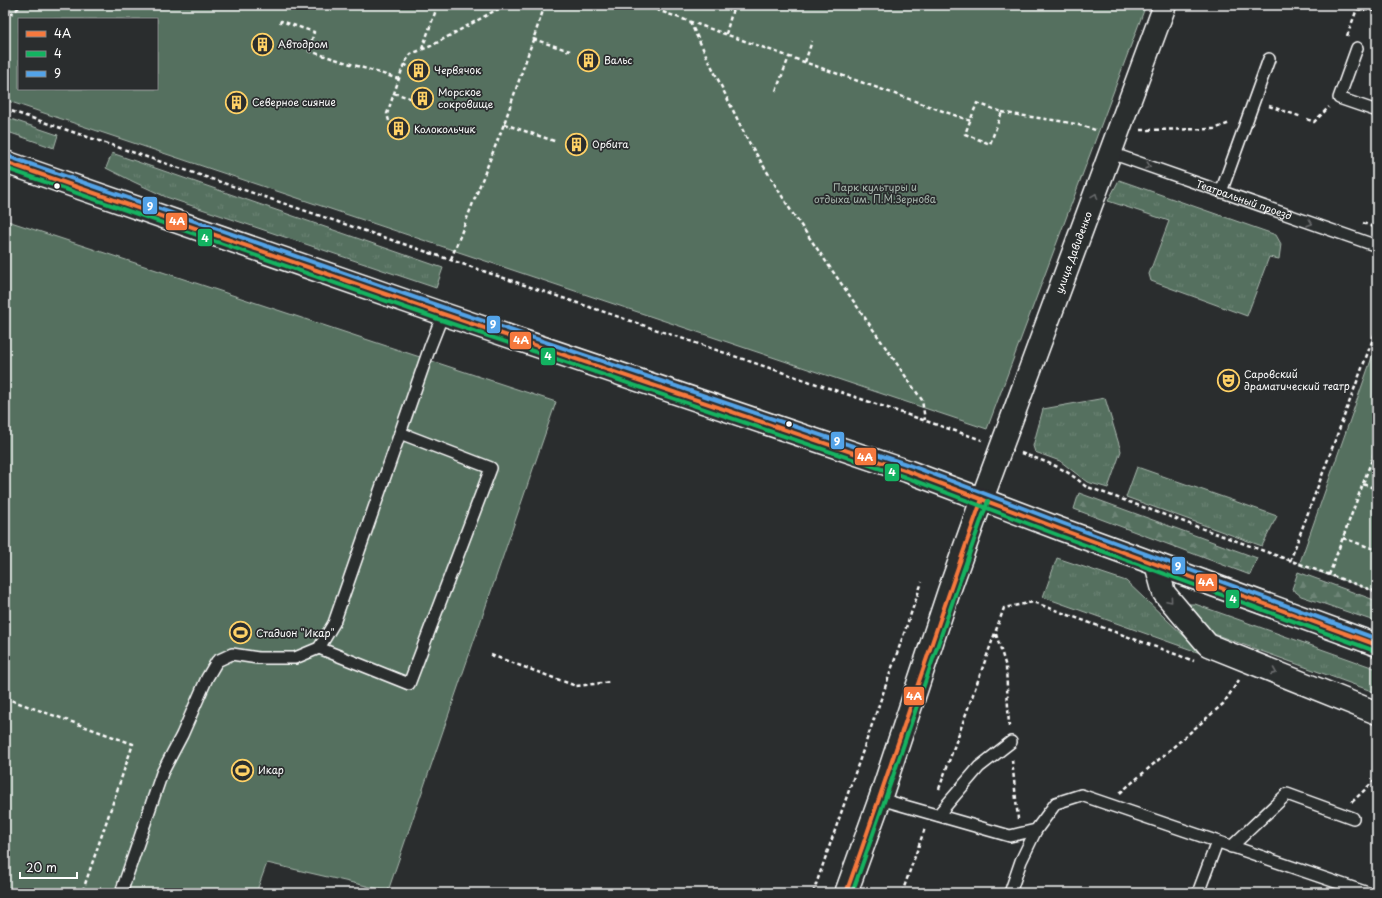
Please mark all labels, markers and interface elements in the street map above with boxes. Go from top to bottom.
legend [18,18,158,90]
text: 4А [54,24,71,42]
building icon: Автодром [249,31,275,57]
place label: Автодром [278,36,328,51]
text: 4 [54,44,62,62]
building icon: Вальс [576,47,602,73]
place label: Вальс [604,52,633,67]
building icon: Червячок [406,57,432,83]
place label: Червячок [434,62,481,77]
text: 9 [54,64,61,82]
place label: Морское сокровище [438,84,494,111]
building icon: Морское сокровище [410,85,436,111]
building icon: Северное сияние [223,89,249,115]
place label: Северное сияние [252,94,336,109]
building icon: Колокольчик [385,116,411,142]
place label: Колокольчик [414,121,476,136]
building icon: Орбита [563,131,589,157]
place label: Орбита [592,136,629,151]
one-way arrow [1145,161,1152,169]
street label: Театральный проезд [1194,175,1294,223]
park label: Парк культуры и отдыха им. П.М.Зернова [814,179,937,206]
unlabelled marker [52,181,62,191]
one-way arrow [1091,192,1099,199]
line badge: 9 [142,196,158,215]
text: 9 [147,197,154,214]
street label: улица Давиденко [1051,209,1095,295]
line badge: 4А [165,212,188,231]
text: 4А [169,212,185,229]
one-way arrow [1307,218,1314,226]
line badge: 4 [197,228,213,247]
text: 4 [201,229,209,246]
line badge: 9 [486,315,501,334]
text: 9 [490,315,497,332]
line badge: 4А [509,331,532,350]
text: 4А [513,331,529,348]
line badge: 4 [540,347,556,366]
text: 4 [544,347,552,364]
place label: Саровский драматический театр [1244,366,1350,393]
theatre icon: Саровский драматический театр [1215,367,1241,393]
unlabelled marker [784,419,794,429]
line badge: 9 [830,431,845,450]
text: 9 [834,432,841,449]
line badge: 4А [854,447,877,466]
text: 4А [857,448,873,465]
line badge: 4 [884,463,900,482]
text: 4 [888,463,896,480]
line badge: 9 [1171,556,1186,575]
text: 9 [1175,557,1182,574]
line badge: 4А [1195,573,1218,592]
text: 4А [1198,573,1214,590]
line badge: 4 [1225,589,1240,609]
text: 4 [1229,590,1237,607]
one-way arrow [1166,596,1173,603]
sports icon: Стадион "Икар" [228,620,254,646]
place label: Стадион "Икар" [256,625,335,640]
one-way arrow [1271,667,1278,675]
line badge: 4А [903,686,925,706]
text: 4А [906,687,922,704]
sports icon: Икар [229,757,255,783]
place label: Икар [258,762,284,777]
scale bar [20,854,77,880]
text: 20 m [26,858,57,876]

